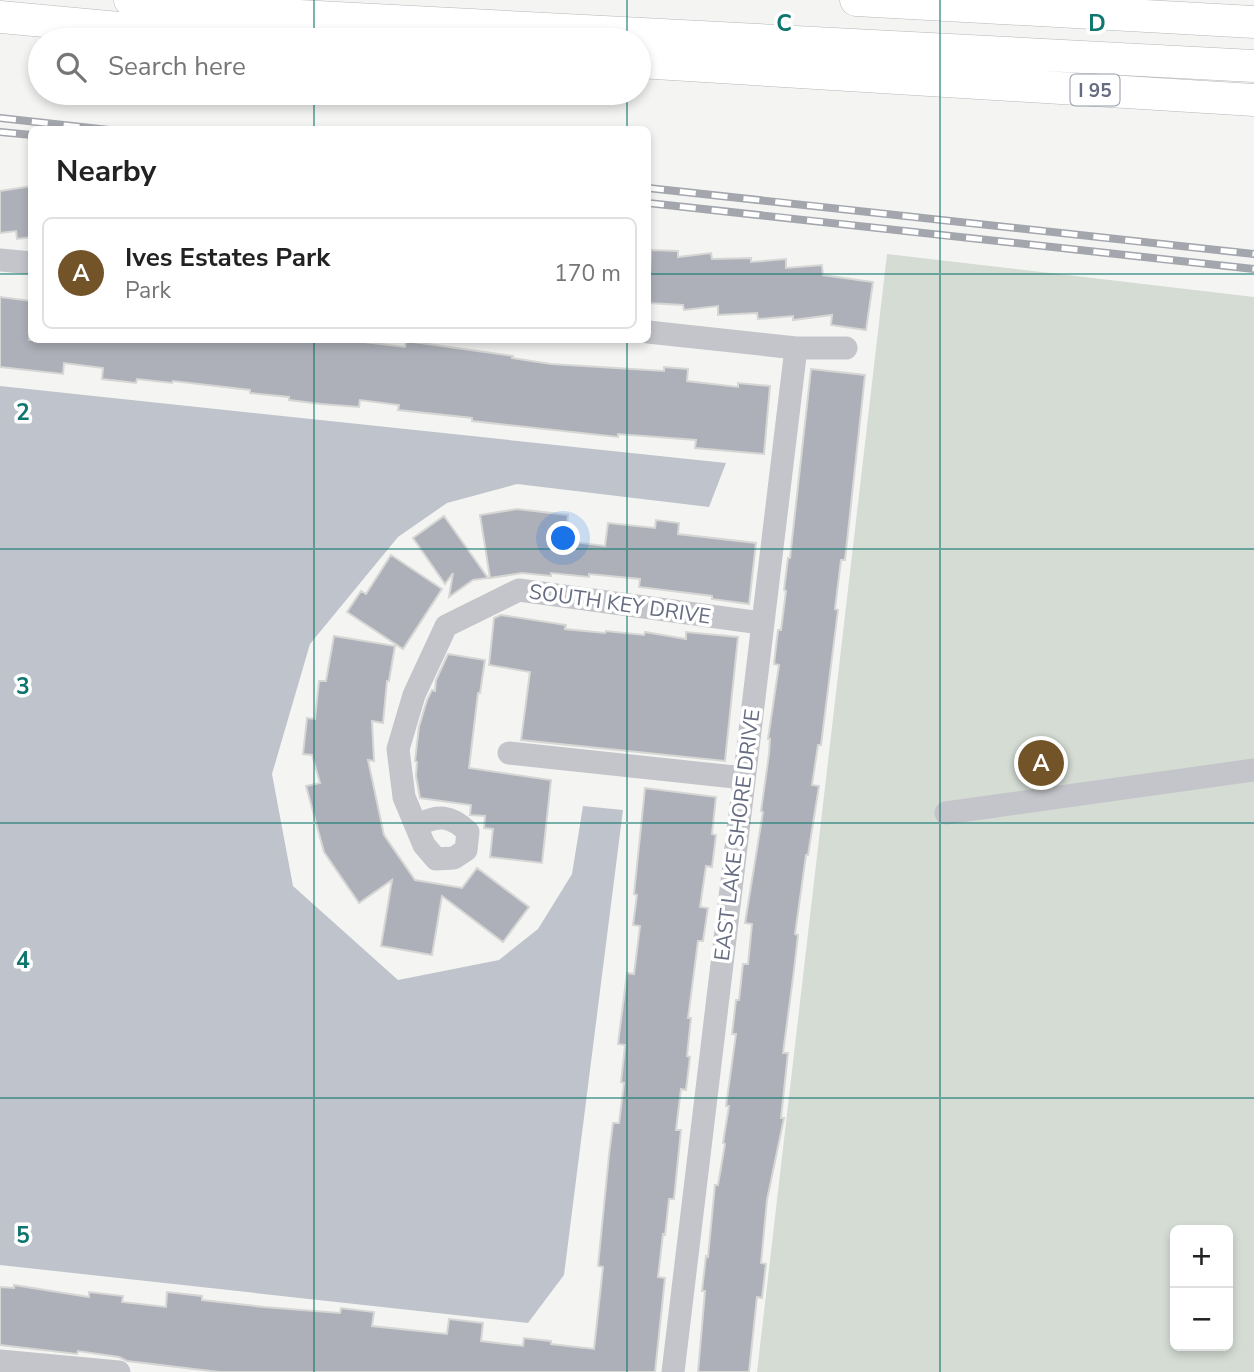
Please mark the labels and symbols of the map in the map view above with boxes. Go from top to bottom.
text: C [776,8,792,39]
text: D [1088,8,1106,39]
road number: I 95 [1070,74,1120,106]
text: 2 [16,397,30,428]
your location [546,521,580,555]
street label: SOUTH KEY DRIVE [527,577,713,631]
text: 3 [16,671,30,702]
street label: EAST LAKE SHORE DRIVE [708,708,766,962]
pin: A [1018,737,1064,789]
text: 4 [16,945,30,976]
text: 5 [16,1220,30,1251]

